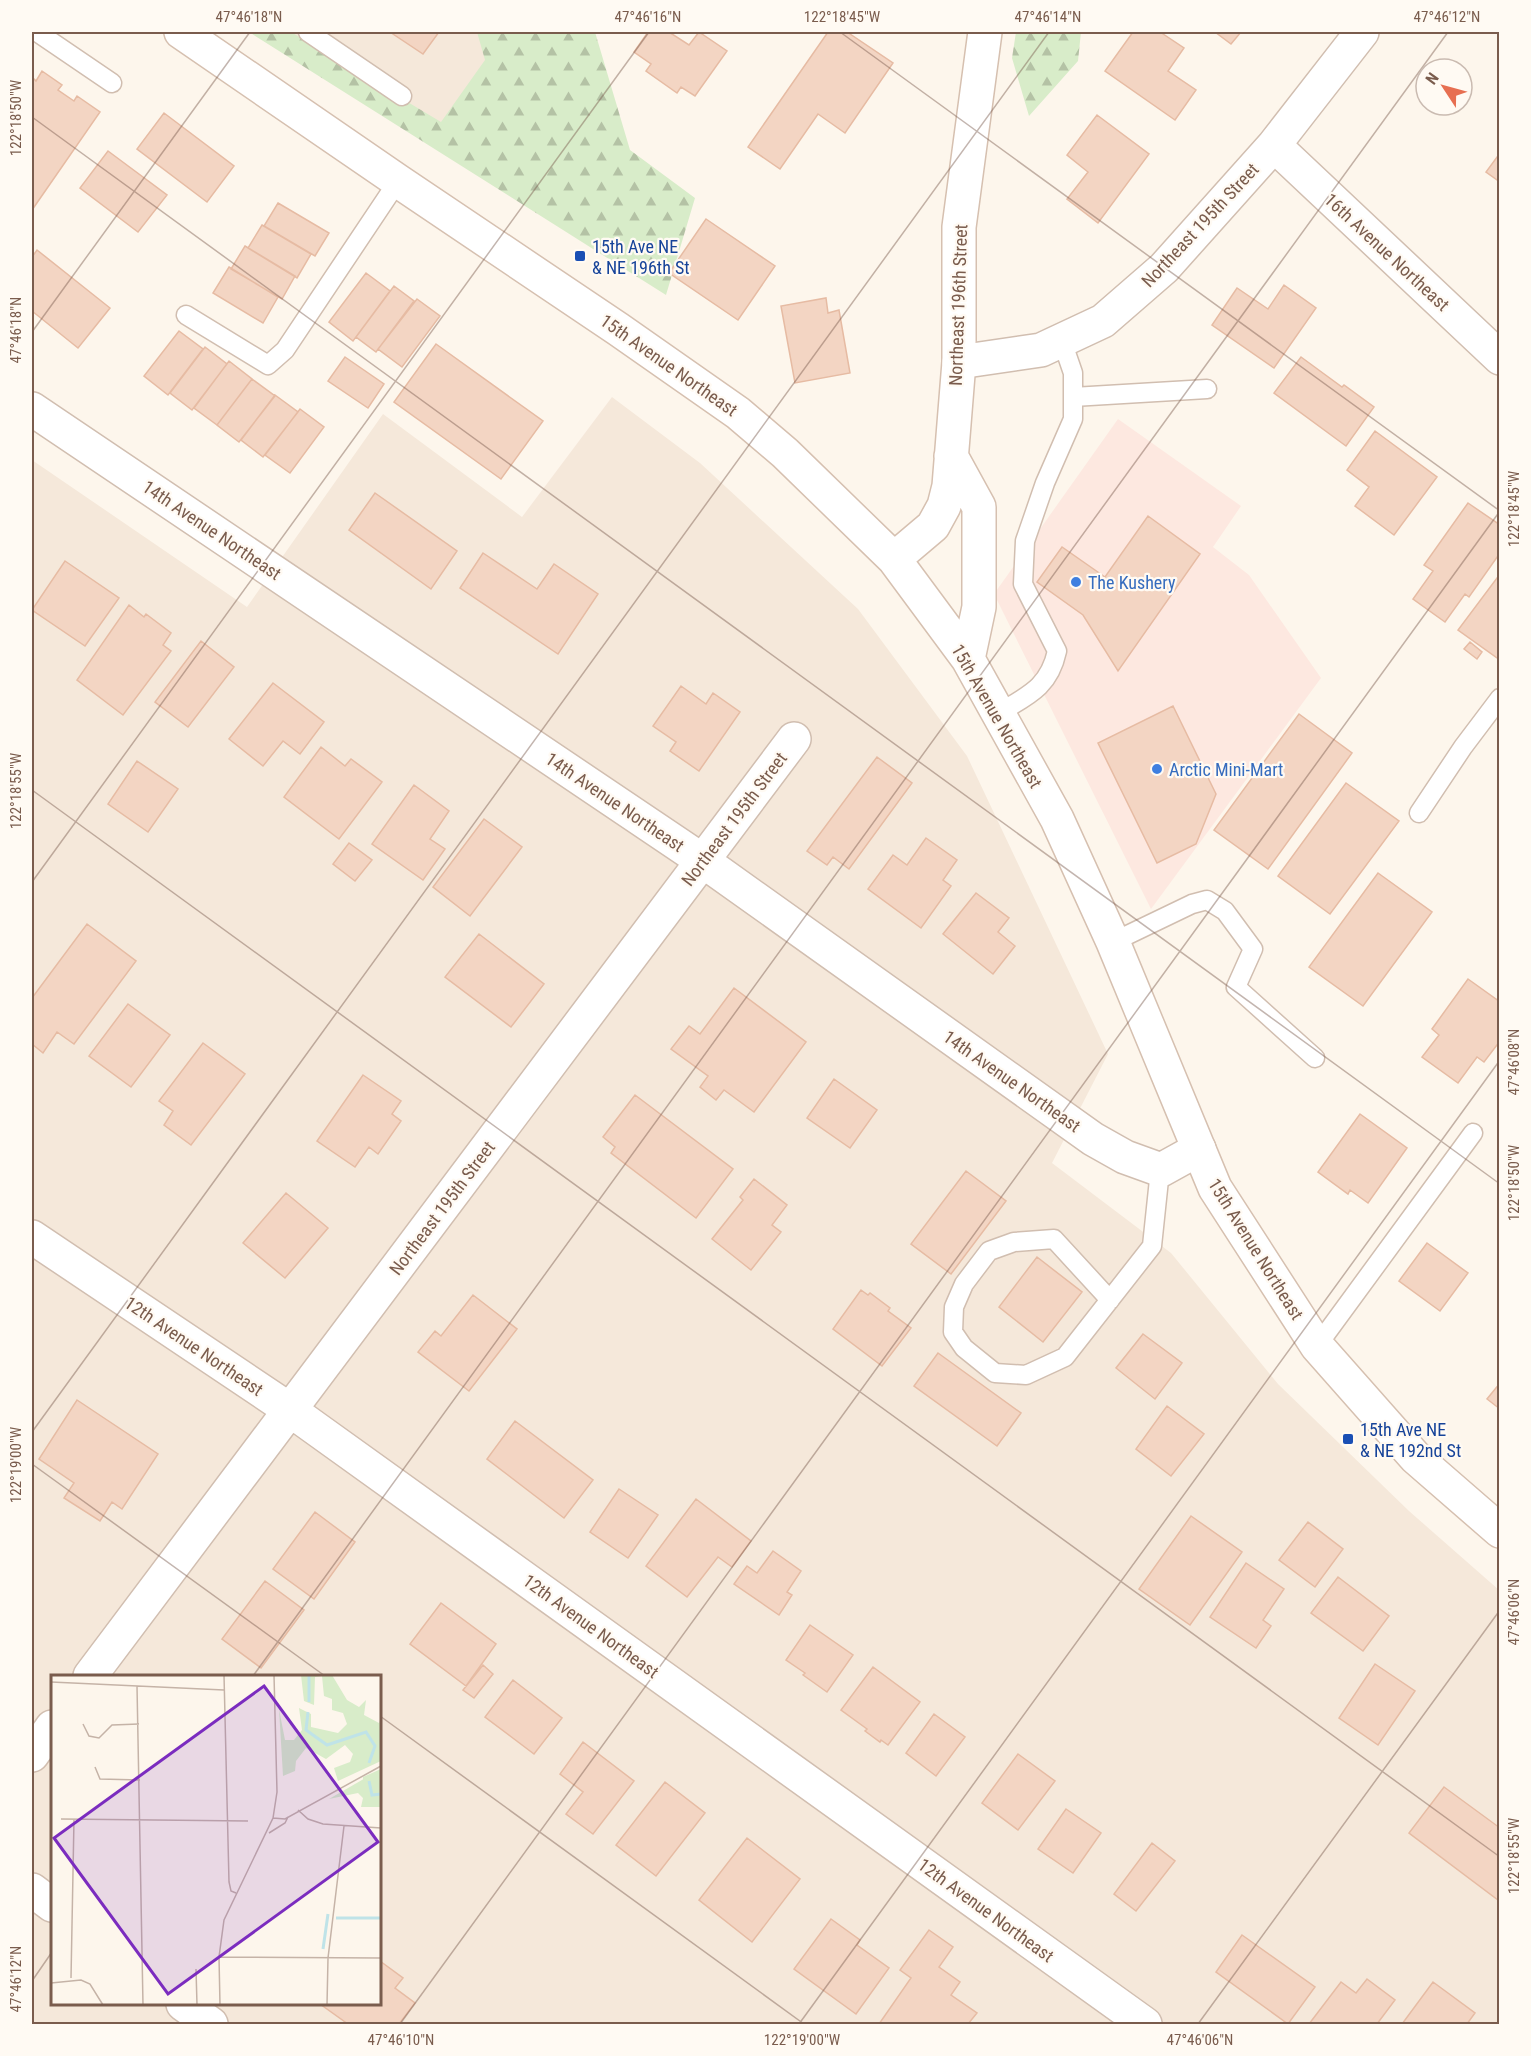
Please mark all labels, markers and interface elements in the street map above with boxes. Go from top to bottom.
text: 47°46'18"N [216,8,282,26]
text: 47°46'16"N [615,8,681,26]
text: 122°18'45"W [804,8,881,26]
text: 47°46'14"N [1015,8,1081,26]
text: 47°46'12"N [1414,8,1480,26]
north arrow [1414,57,1474,117]
text: N [1422,69,1443,88]
text: 122°18'50"W [7,79,25,156]
street label: Northeast 195th Street [1137,159,1263,291]
street label: 16th Avenue Northeast [1320,189,1454,315]
street label: Northeast 196th Street [945,224,971,386]
place label: 15th Ave NE & NE 196th St [592,236,690,278]
marker: 15th Ave NE & NE 196th St [573,249,587,263]
text: 47°46'18"N [7,297,25,363]
street label: 15th Avenue Northeast [596,310,742,420]
text: 122°18'45"W [1505,470,1523,547]
street label: 14th Avenue Northeast [139,476,285,584]
place label: The Kushery [1088,572,1176,593]
marker: The Kushery [1069,575,1083,589]
street label: 15th Avenue Northeast [947,640,1047,792]
street label: 14th Avenue Northeast [542,748,688,856]
street label: Northeast 195th Street [677,748,791,890]
text: 122°18'55"W [7,752,25,829]
place label: Arctic Mini-Mart [1169,759,1283,780]
marker: Arctic Mini-Mart [1150,762,1164,776]
street label: 14th Avenue Northeast [939,1026,1085,1136]
text: 47°46'08"N [1505,1029,1523,1095]
street label: Northeast 195th Street [385,1137,499,1279]
text: 122°18'50"W [1505,1144,1523,1221]
street label: 15th Avenue Northeast [1204,1174,1308,1324]
street label: 12th Avenue Northeast [121,1292,267,1400]
place label: 15th Ave NE & NE 192nd St [1360,1419,1461,1461]
text: 122°19'00"W [7,1426,25,1503]
marker: 15th Ave NE & NE 192nd St [1341,1432,1355,1446]
street label: 12th Avenue Northeast [519,1570,663,1682]
text: 47°46'06"N [1505,1579,1523,1645]
inset map [51,1675,381,2005]
text: 122°18'55"W [1505,1817,1523,1894]
street label: 12th Avenue Northeast [914,1854,1058,1966]
text: 47°46'12"N [7,1946,25,2012]
text: 47°46'10"N [368,2031,434,2049]
text: 122°19'00"W [764,2031,841,2049]
text: 47°46'06"N [1167,2031,1233,2049]

